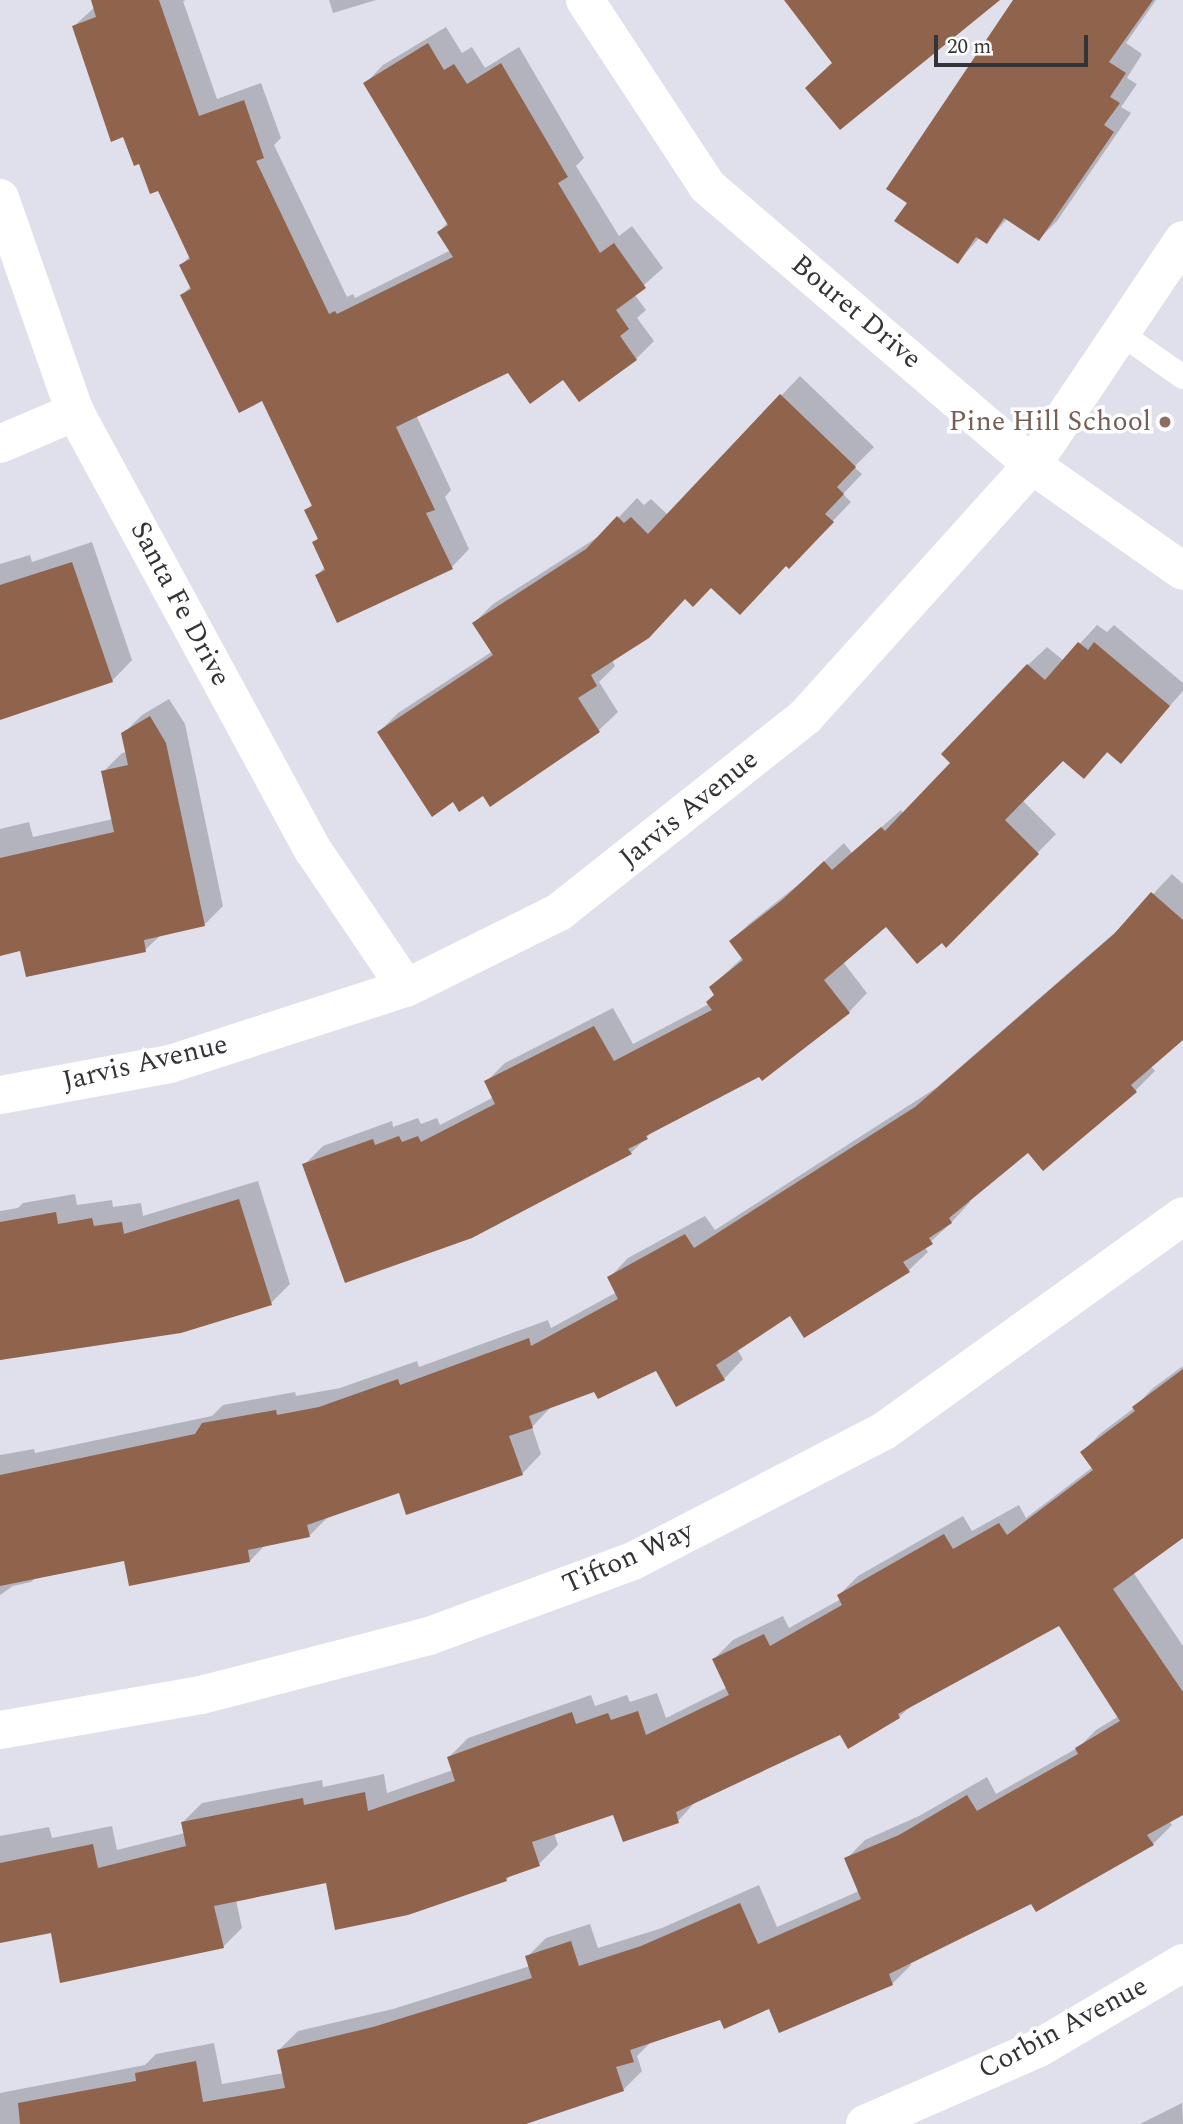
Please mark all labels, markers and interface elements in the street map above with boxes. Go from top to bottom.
scale bar [938,21,1092,65]
text: 20 m [947,31,991,63]
street label: Bouret Drive [784,248,928,376]
place label: Pine Hill School [949,405,1151,439]
marker: Pine Hill School [1157,414,1173,430]
street label: Santa Fe Drive [123,516,237,692]
street label: Jarvis Avenue [613,743,765,875]
street label: Jarvis Avenue [59,1028,231,1098]
street label: Tifton Way [557,1514,699,1602]
street label: Corbin Avenue [973,1969,1153,2087]

